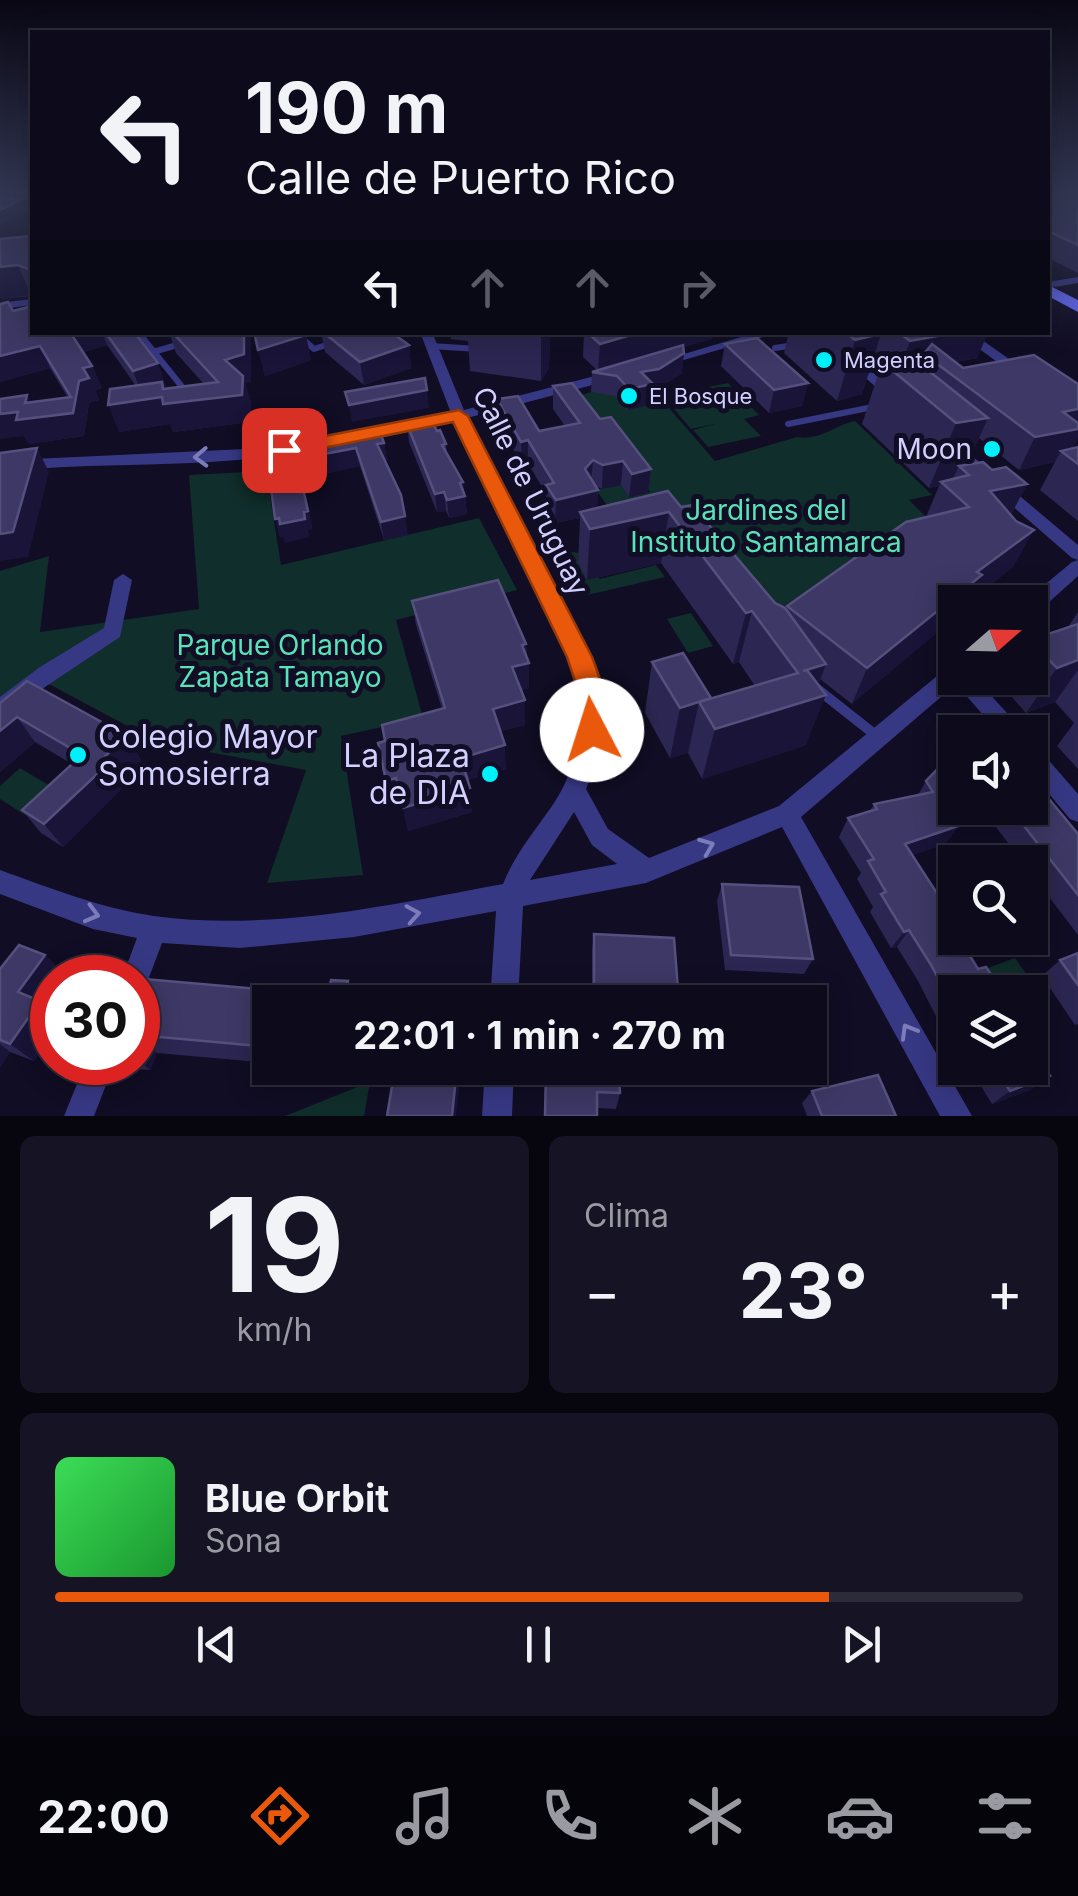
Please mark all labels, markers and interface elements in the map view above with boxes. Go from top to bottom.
text: 190 m [245,65,448,150]
icon: left [80,70,210,200]
text: Calle de Puerto Rico [245,150,676,205]
icon: left [355,260,410,315]
icon: ahead [460,260,515,315]
icon: ahead [565,260,620,315]
icon: right [670,260,725,315]
place label: Magenta [844,347,935,373]
marker: Magenta [813,349,835,371]
street label: Calle de Uruguay [466,381,596,601]
place label: El Bosque [649,383,752,409]
marker: El Bosque [618,385,640,407]
pin [242,408,327,493]
icon: arrive [257,423,312,478]
place label: Moon [897,432,972,466]
marker: Moon [981,438,1003,460]
one-way arrow [192,446,208,467]
park label: Jardines del Instituto Santamarca [630,493,902,559]
north arrow [938,585,1048,695]
map controls [938,585,1048,1085]
park label: Parque Orlando Zapata Tamayo [177,628,383,694]
position arrow [540,678,644,782]
button: sound [938,715,1048,825]
place label: Colegio Mayor Somosierra [98,717,318,793]
place label: La Plaza de DIA [343,736,470,812]
marker: Colegio Mayor Somosierra [67,744,89,766]
marker: La Plaza de DIA [479,763,501,785]
one-way arrow [697,838,715,858]
button: search [938,845,1048,955]
one-way arrow [82,903,100,924]
one-way arrow [405,904,421,925]
speed limit sign: 30 [30,955,160,1085]
button: layers [938,975,1048,1085]
text: 22:01 · 1 min · 270 m [353,1012,726,1058]
one-way arrow [901,1024,921,1042]
text: 19 [204,1166,345,1323]
text: Clima [584,1196,669,1235]
text: 23° [739,1245,868,1336]
text: − [584,1259,620,1325]
text: + [987,1259,1023,1325]
text: km/h [236,1310,313,1349]
text: Blue Orbit [205,1475,389,1521]
text: Sona [205,1521,282,1560]
icon: previous [189,1617,244,1672]
icon: pause [511,1617,566,1672]
icon: next [834,1617,889,1672]
icon: directions [245,1781,315,1851]
icon: music [390,1781,460,1851]
icon: phone [535,1781,605,1851]
icon: climate [680,1781,750,1851]
icon: car [825,1781,895,1851]
icon: filters [970,1781,1040,1851]
text: 22:00 [38,1789,170,1844]

